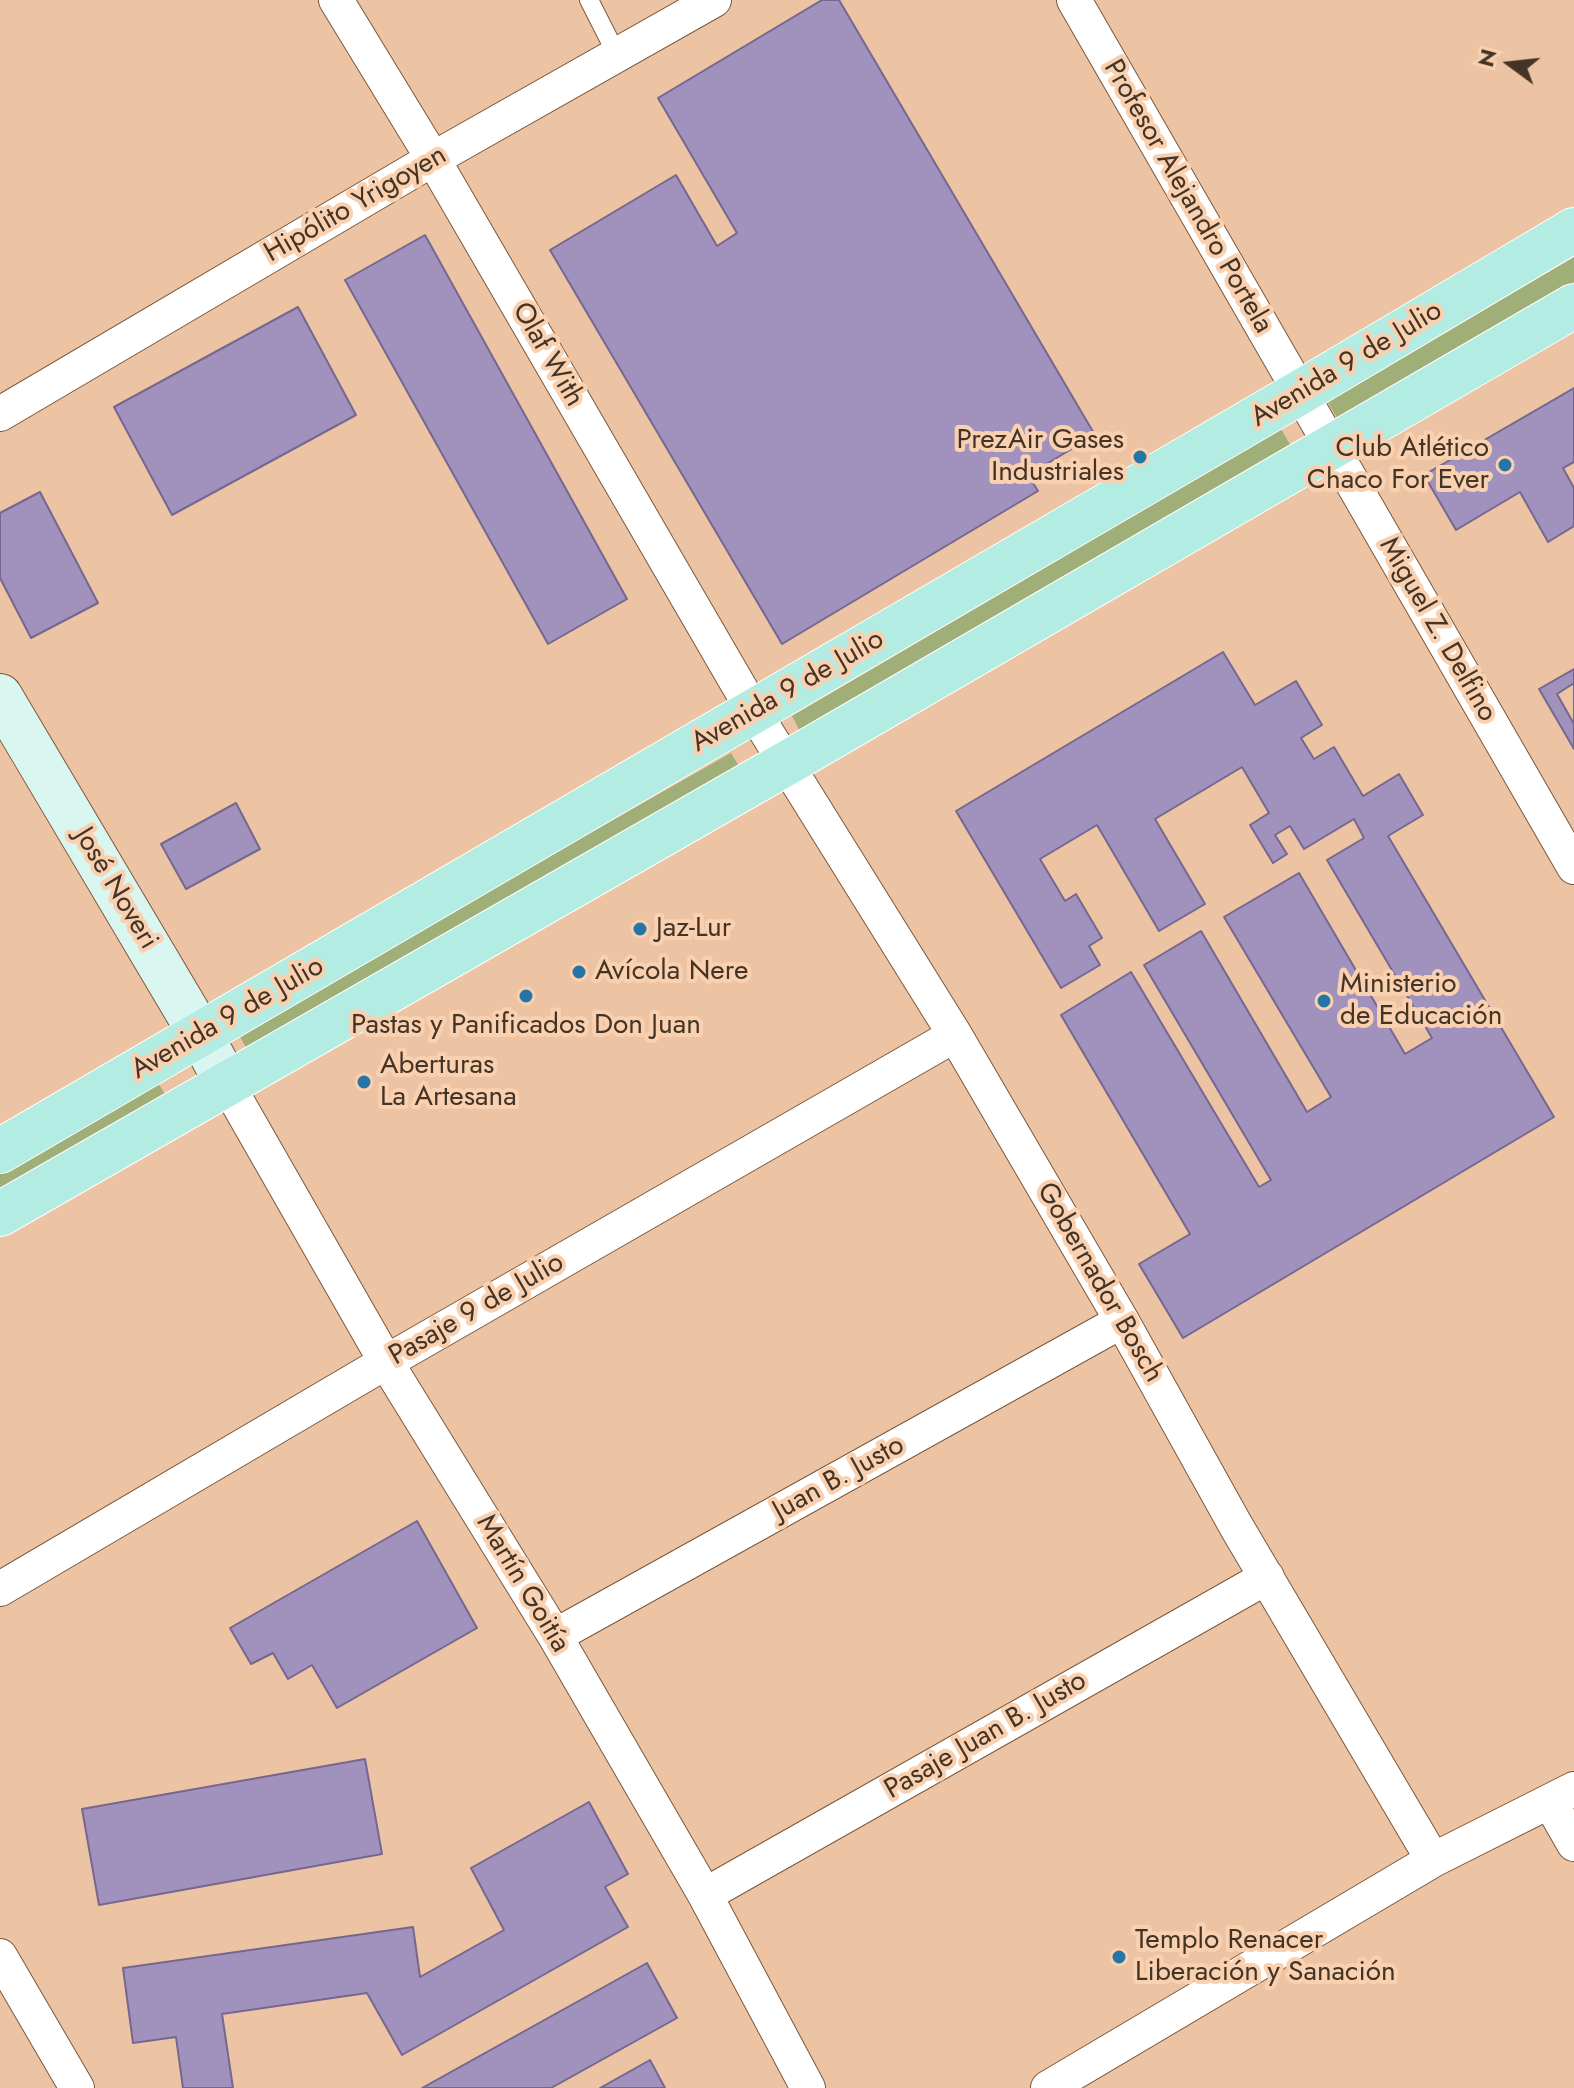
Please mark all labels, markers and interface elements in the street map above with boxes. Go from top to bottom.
north arrow [1470,24,1550,104]
text: N [1469,45,1505,70]
street label: Profesor Alejandro Portela [1095,54,1279,340]
street label: Hipólito Yrigoyen [259,139,453,271]
street label: Avenida 9 de Julio [1245,295,1449,435]
street label: Olaf With [504,297,590,413]
place label: PrezAir Gases Industriales [956,424,1124,490]
place label: Club Atlético Chaco For Ever [1307,432,1489,498]
marker: PrezAir Gases Industriales [1131,448,1149,466]
marker: Club Atlético Chaco For Ever [1496,456,1514,474]
street label: Miguel Z. Delfino [1371,532,1503,728]
street label: Avenida 9 de Julio [686,623,890,761]
street label: José Noveri [66,822,164,956]
place label: Jaz-Lur [656,912,731,946]
marker: Jaz-Lur [631,920,649,938]
street label: Avenida 9 de Julio [126,950,330,1088]
place label: Avícola Nere [595,955,748,989]
marker: Avícola Nere [570,963,588,981]
place label: Ministerio de Educación [1340,968,1502,1034]
marker: Pastas y Panificados Don Juan [517,987,535,1005]
marker: Ministerio de Educación [1315,992,1333,1010]
place label: Pastas y Panificados Don Juan [351,1009,701,1043]
place label: Aberturas La Artesana [380,1049,517,1115]
marker: Aberturas La Artesana [355,1073,373,1091]
street label: Gobernador Bosch [1028,1177,1170,1389]
street label: Pasaje 9 de Julio [384,1246,570,1374]
street label: Juan B. Justo [768,1429,910,1529]
street label: Martín Goitía [468,1509,576,1659]
street label: Pasaje Juan B. Justo [879,1665,1093,1807]
place label: Templo Renacer Liberación y Sanación [1135,1924,1396,1990]
marker: Templo Renacer Liberación y Sanación [1110,1948,1128,1966]

